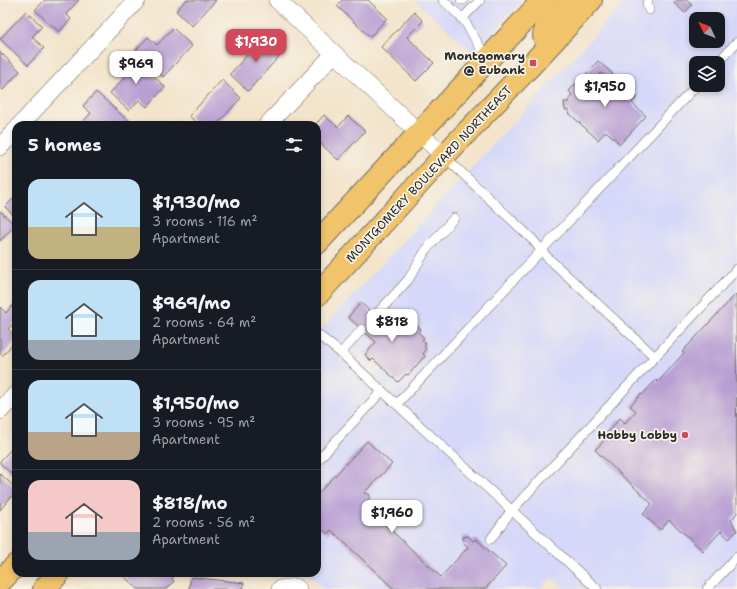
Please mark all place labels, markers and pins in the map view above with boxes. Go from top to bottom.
pin: $1,930 [223,29,289,63]
place label: Montgomery @ Eubank [444,48,525,78]
pin: $969 [112,51,160,85]
marker: Montgomery @ Eubank [528,58,538,68]
pin: $1,950 [572,74,638,108]
pin: $818 [368,309,416,343]
place label: Hobby Lobby [597,427,677,443]
marker: Hobby Lobby [680,430,690,440]
pin: $1,960 [359,500,425,534]

